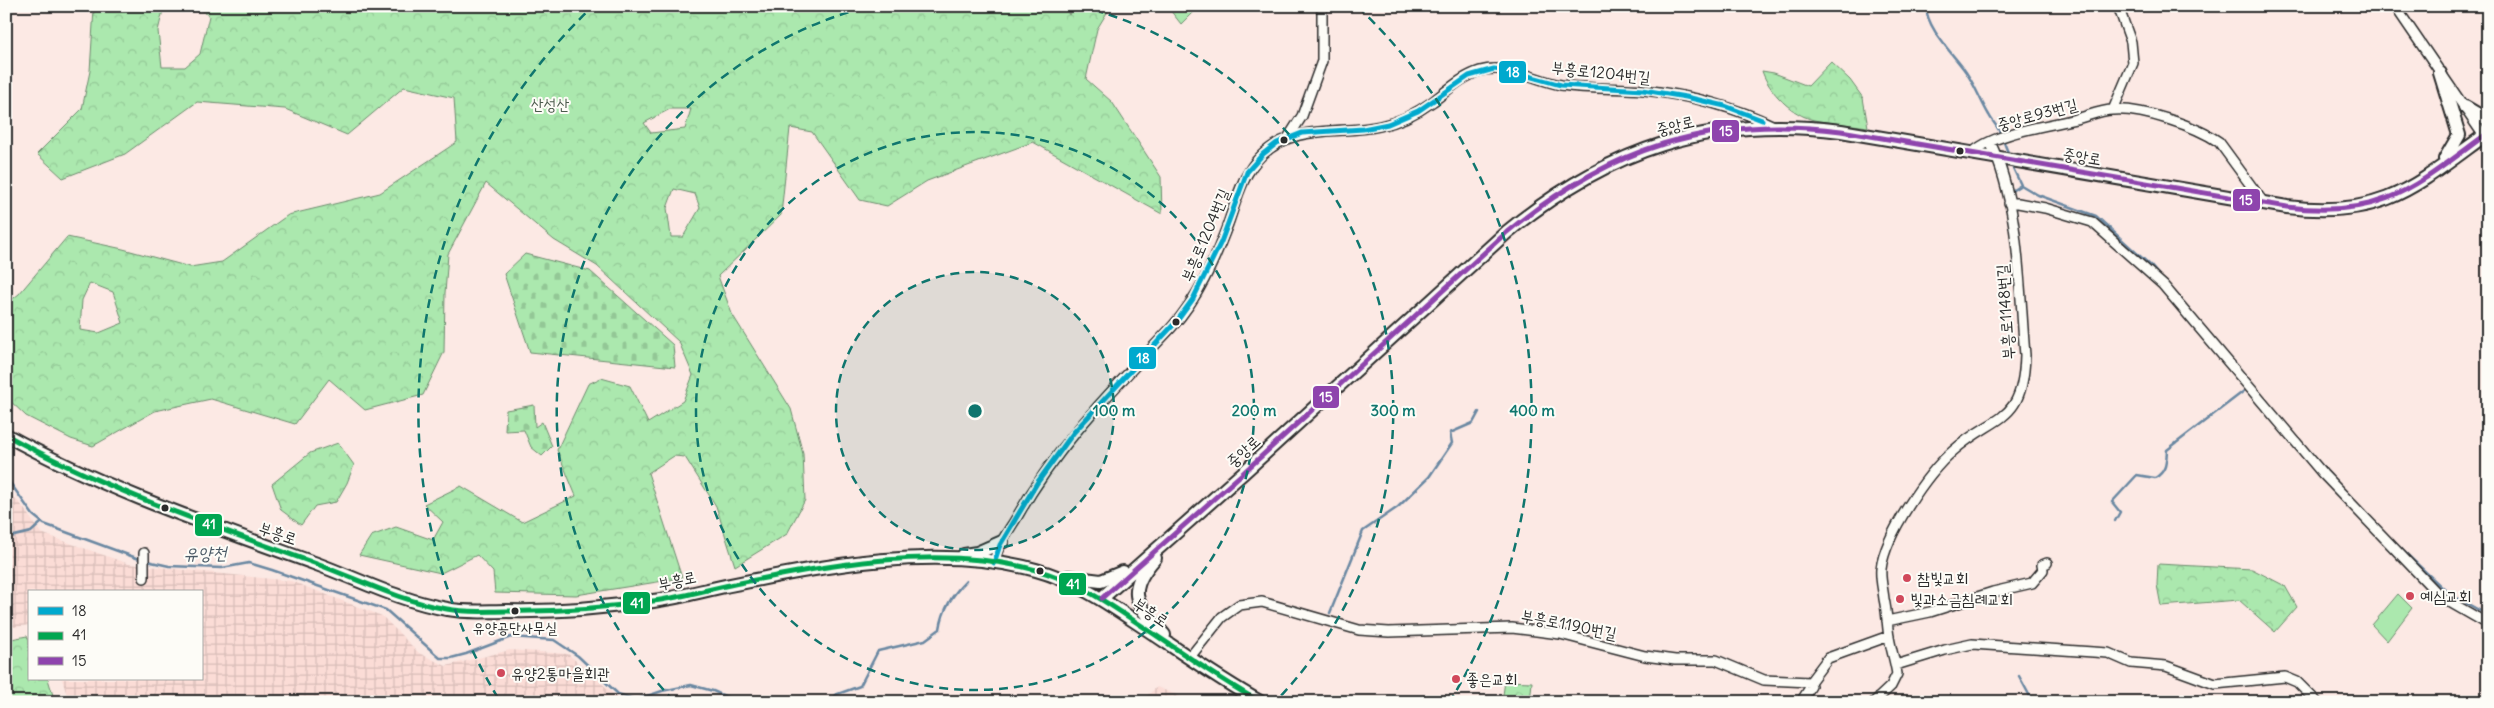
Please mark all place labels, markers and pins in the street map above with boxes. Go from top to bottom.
unlabelled marker [1279,135,1289,145]
unlabelled marker [1955,146,1965,156]
unlabelled marker [1171,317,1181,327]
centre of rings [966,402,984,420]
unlabelled marker [160,503,170,513]
unlabelled marker [1035,566,1045,576]
place label: 참빛교회 [1917,568,1969,588]
marker: 참빛교회 [1901,572,1913,584]
place label: 예심교회 [2420,586,2472,606]
place label: 빛과소금침례교회 [1910,589,2013,609]
marker: 예심교회 [2404,590,2416,602]
marker: 빛과소금침례교회 [1894,593,1906,605]
marker: 유양공단사무실 [510,606,520,616]
place label: 유양공단사무실 [473,618,557,637]
place label: 유양2통마을회관 [511,663,610,683]
marker: 유양2통마을회관 [495,667,507,679]
place label: 좋은교회 [1466,669,1518,689]
marker: 좋은교회 [1450,673,1462,685]

